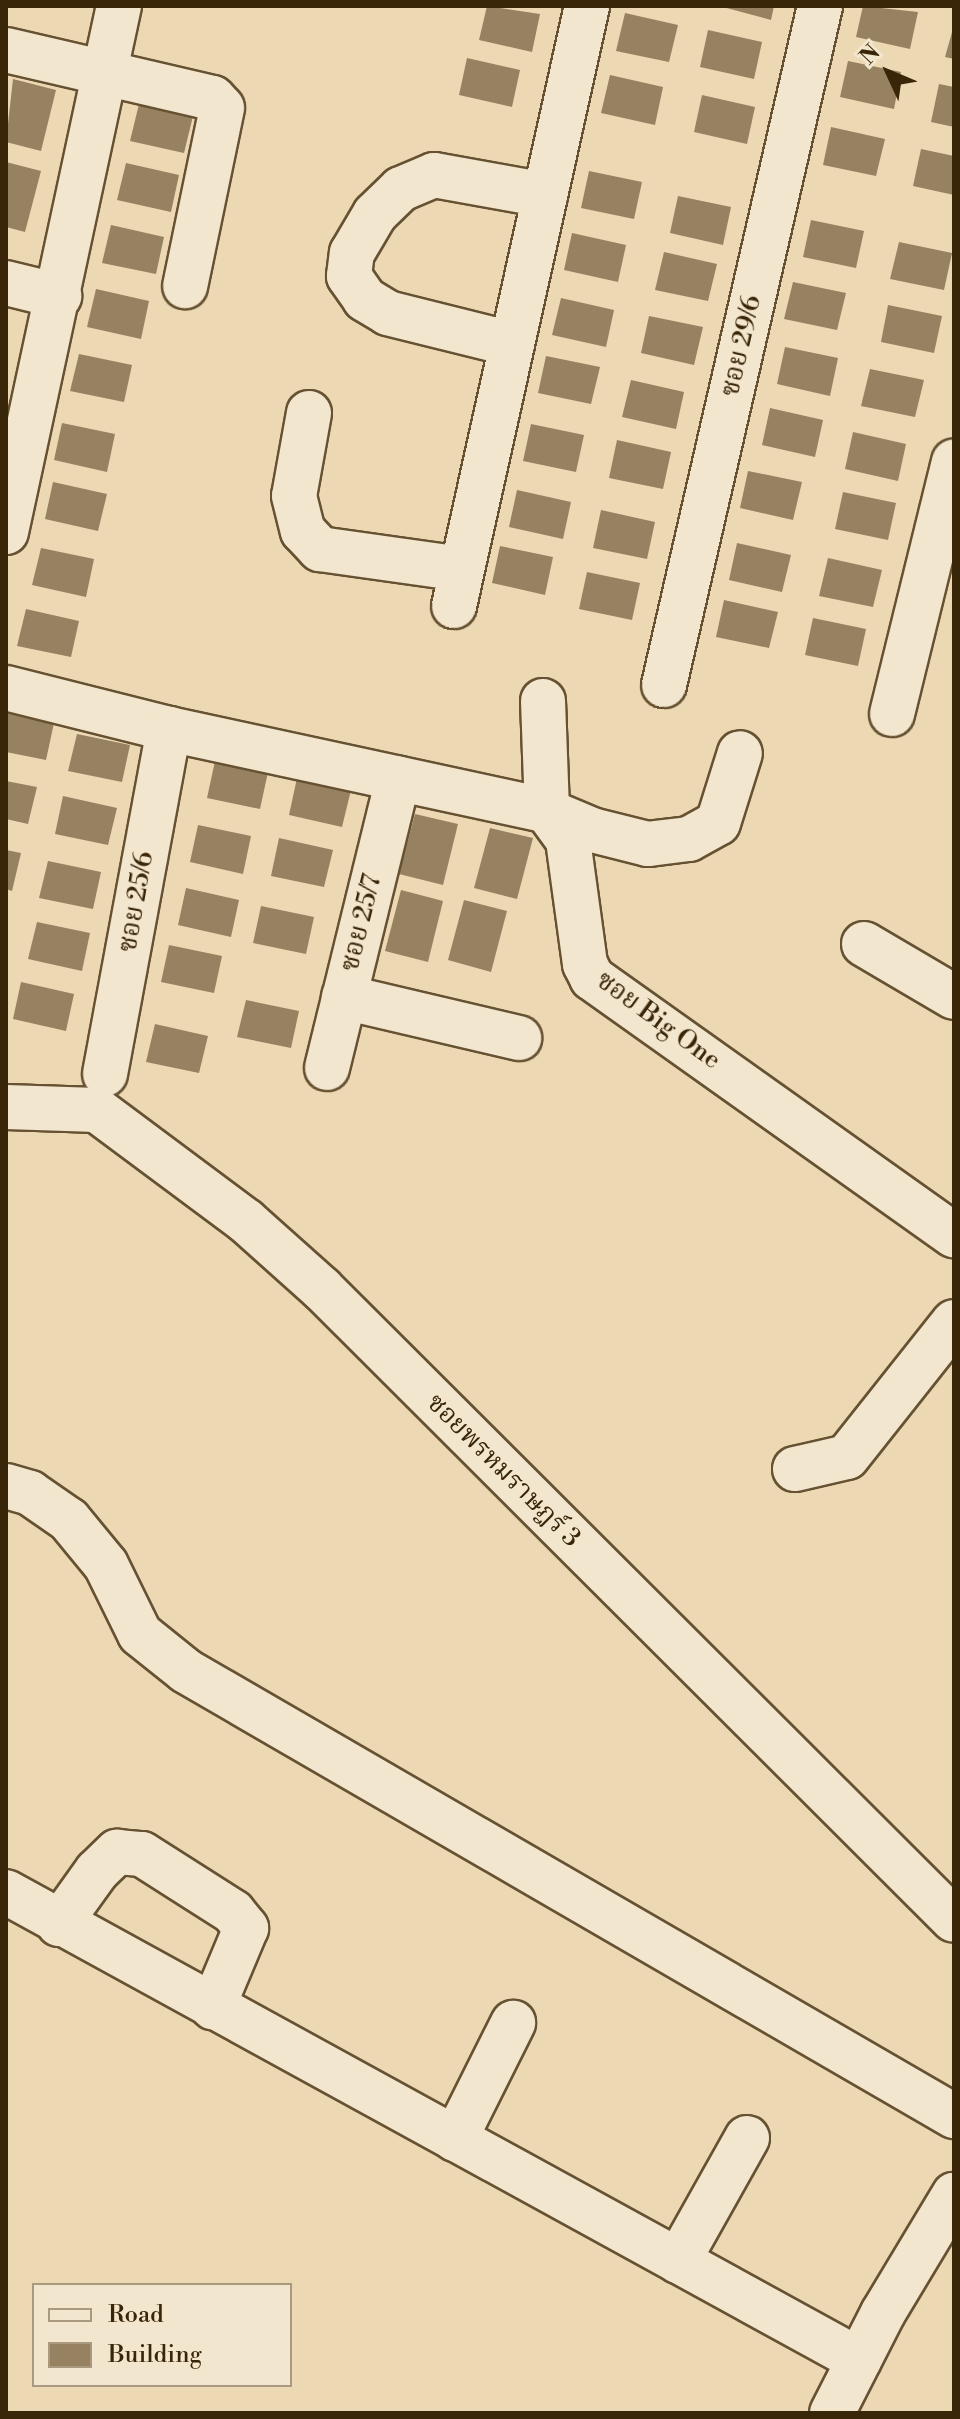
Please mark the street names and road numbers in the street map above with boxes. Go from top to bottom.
street label: ซอย 29/6 [715,292,769,400]
street label: ซอย 25/6 [113,849,161,955]
street label: ซอย 25/7 [335,871,389,975]
street label: ซอย Big One [590,965,726,1077]
street label: ซอยพรหมราษฎร์ 3 [420,1388,586,1554]

